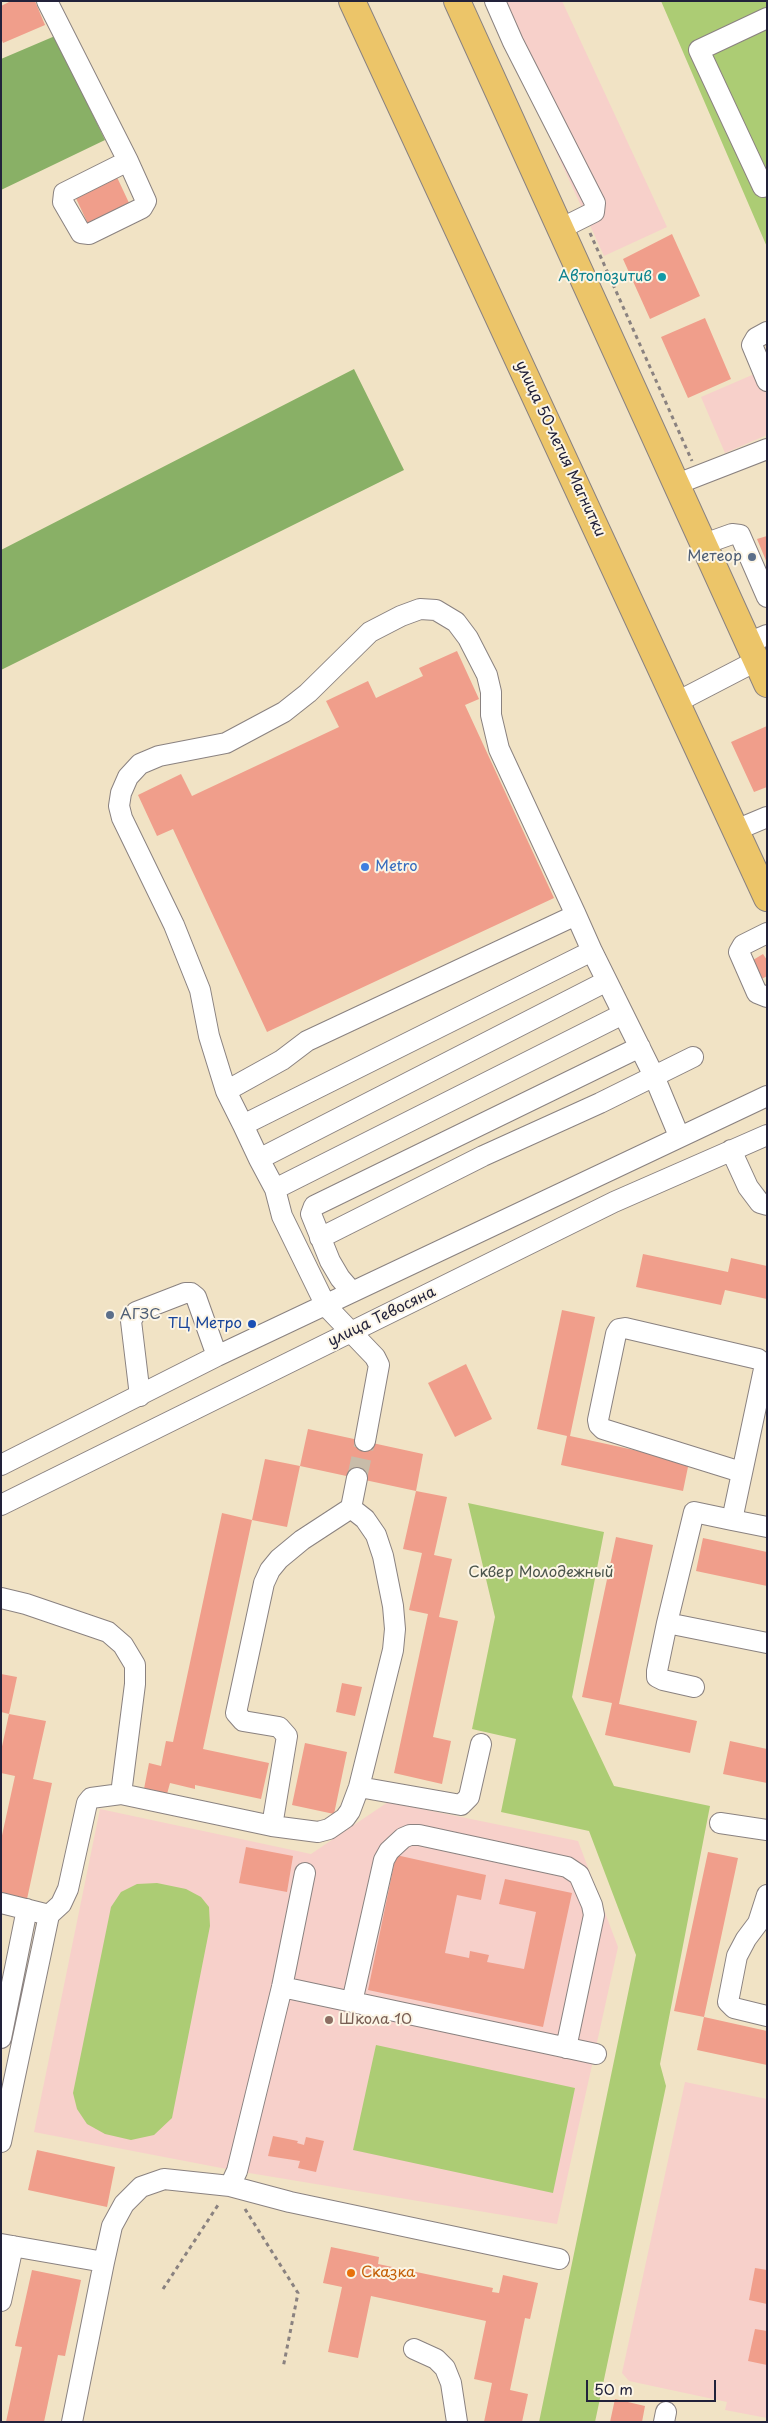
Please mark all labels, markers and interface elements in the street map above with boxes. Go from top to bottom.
place label: Автопозитив [558,268,652,286]
marker: Автопозитив [656,271,668,283]
street label: улица 50-летия Магнитки [511,358,609,540]
place label: Метеор [687,548,742,566]
marker: Метеор [746,551,758,563]
place label: Metro [375,858,418,876]
marker: Metro [359,861,371,873]
street label: улица Тевосяна [325,1283,439,1351]
place label: АГЗС [120,1306,161,1324]
marker: АГЗС [104,1309,116,1321]
place label: ТЦ Метро [168,1315,242,1333]
marker: ТЦ Метро [246,1318,258,1330]
park label: Сквер Молодежный [468,1564,614,1582]
place label: Школа 10 [339,2011,412,2029]
marker: Школа 10 [323,2014,335,2026]
place label: Сказка [361,2264,415,2282]
marker: Сказка [345,2267,357,2279]
scale bar [588,2370,718,2402]
text: 50 m [594,2377,633,2400]

